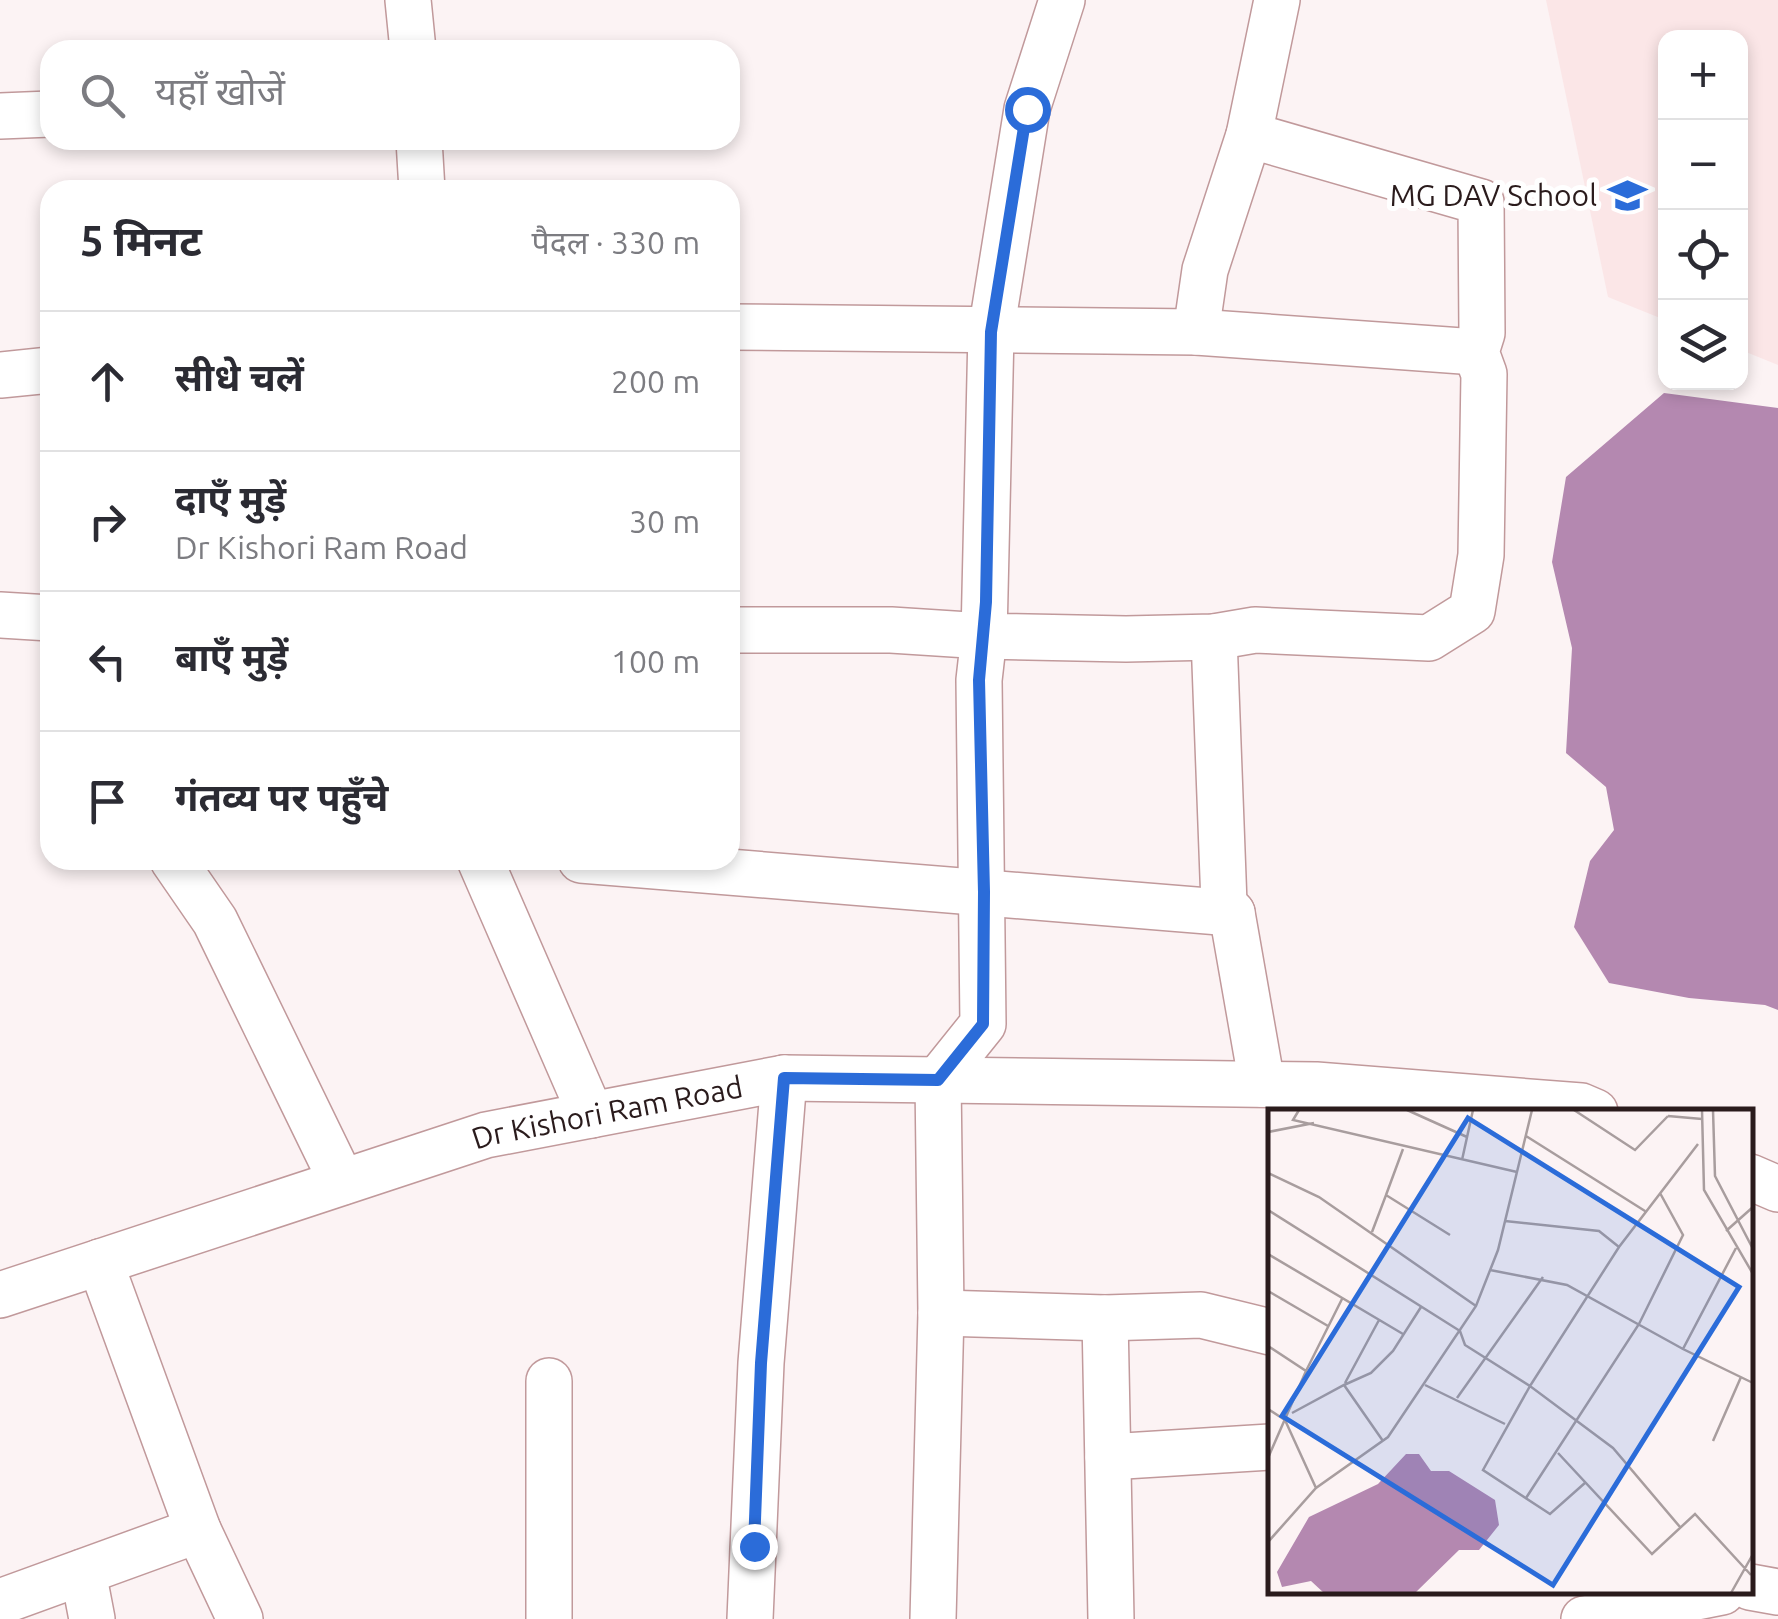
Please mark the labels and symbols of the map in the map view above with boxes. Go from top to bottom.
route start [1005,87,1051,133]
school or university icon: MG DAV School [1606,174,1648,216]
place label: MG DAV School [1390,178,1597,212]
street label: Dr Kishori Ram Road [467,1069,745,1156]
inset map [1268,1109,1753,1594]
route end [732,1524,778,1570]

